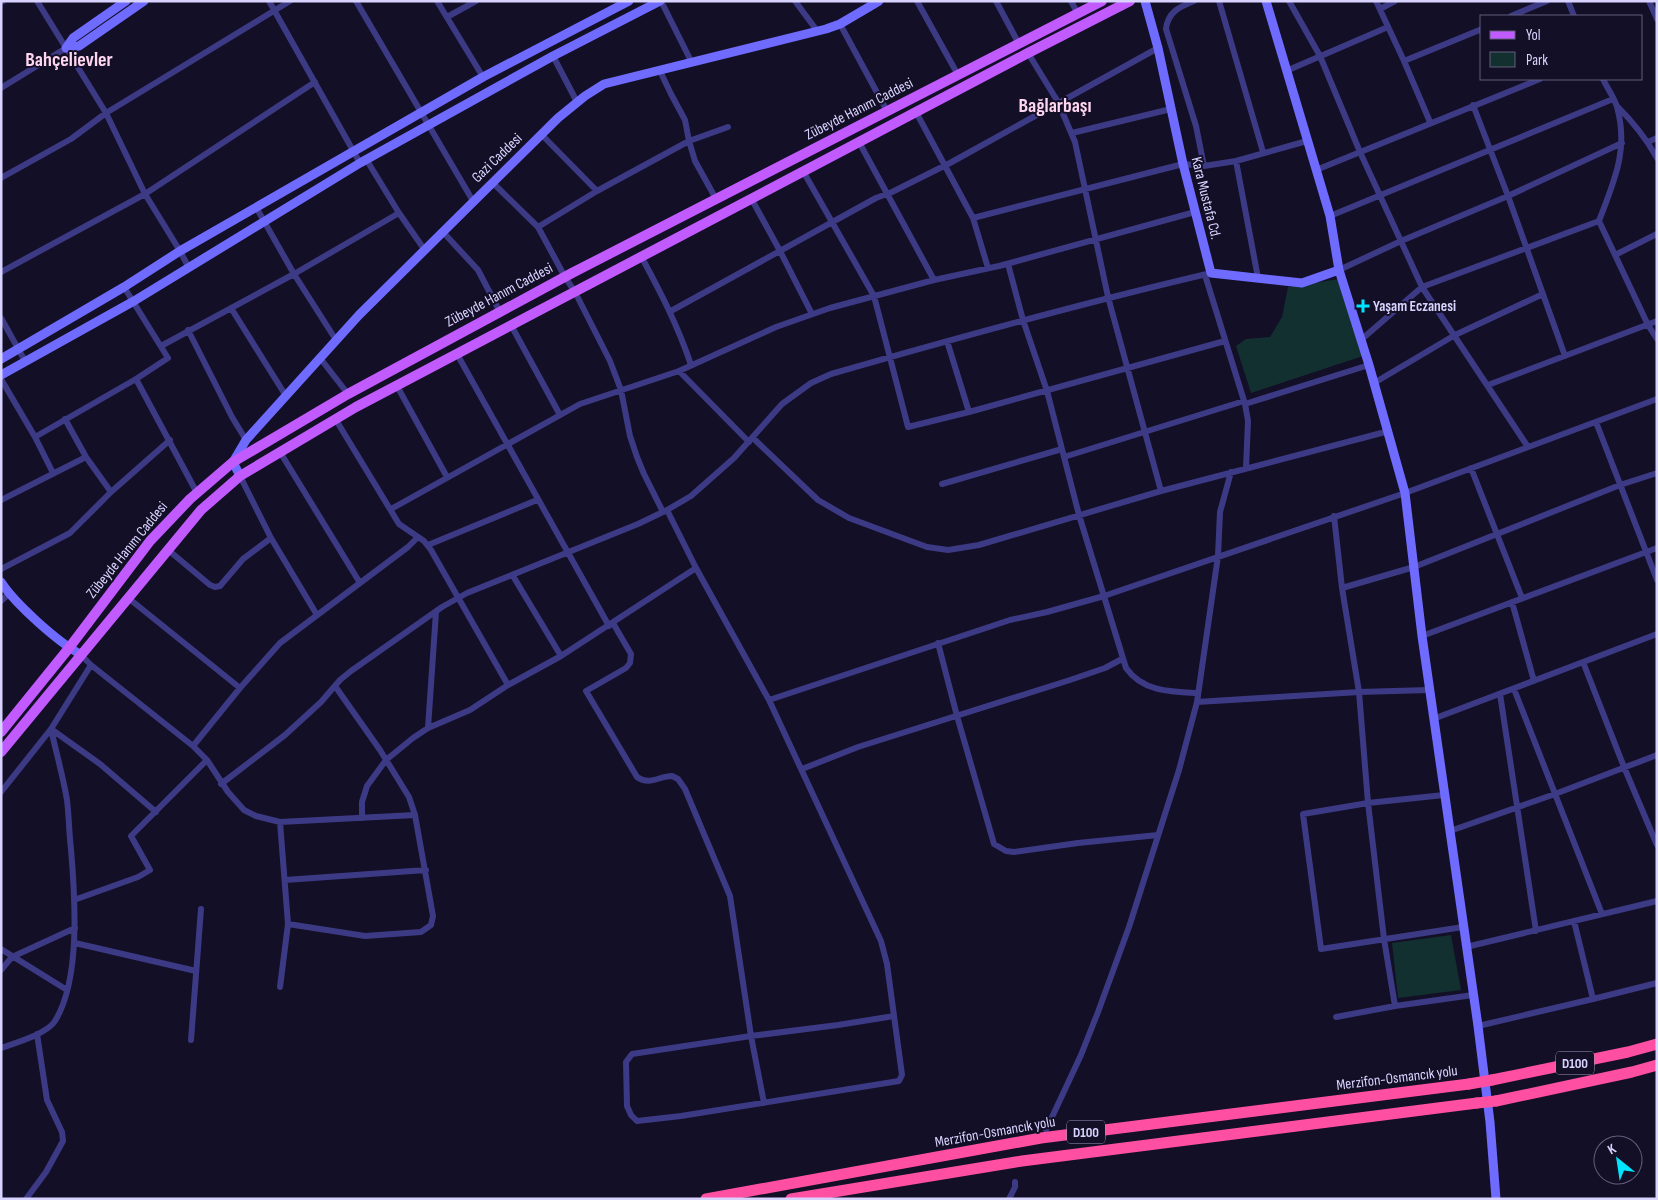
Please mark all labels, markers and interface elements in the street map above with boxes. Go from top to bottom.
legend [1480,15,1643,80]
text: Yol [1526,26,1541,45]
district label: Bahçelievler [25,48,113,72]
text: Park [1526,51,1548,70]
street label: Zübeyde Hanım Caddesi [802,73,916,144]
district label: Bağlarbaşı [1018,94,1092,118]
street label: Gazi Caddesi [468,129,526,187]
street label: Kara Mustafa Cd. [1187,155,1225,241]
street label: Zübeyde Hanım Caddesi [442,259,556,331]
place label: Yaşam Eczanesi [1373,297,1456,316]
marker: Yaşam Eczanesi [1357,300,1369,312]
street label: Zübeyde Hanım Caddesi [82,498,172,602]
road number: D100 [1556,1052,1594,1074]
street label: Merzifon-Osmancık yolu [1335,1061,1459,1095]
street label: Merzifon-Osmancık yolu [933,1112,1057,1152]
road number: D100 [1067,1120,1105,1144]
north arrow [1593,1135,1643,1185]
text: K [1605,1140,1619,1158]

